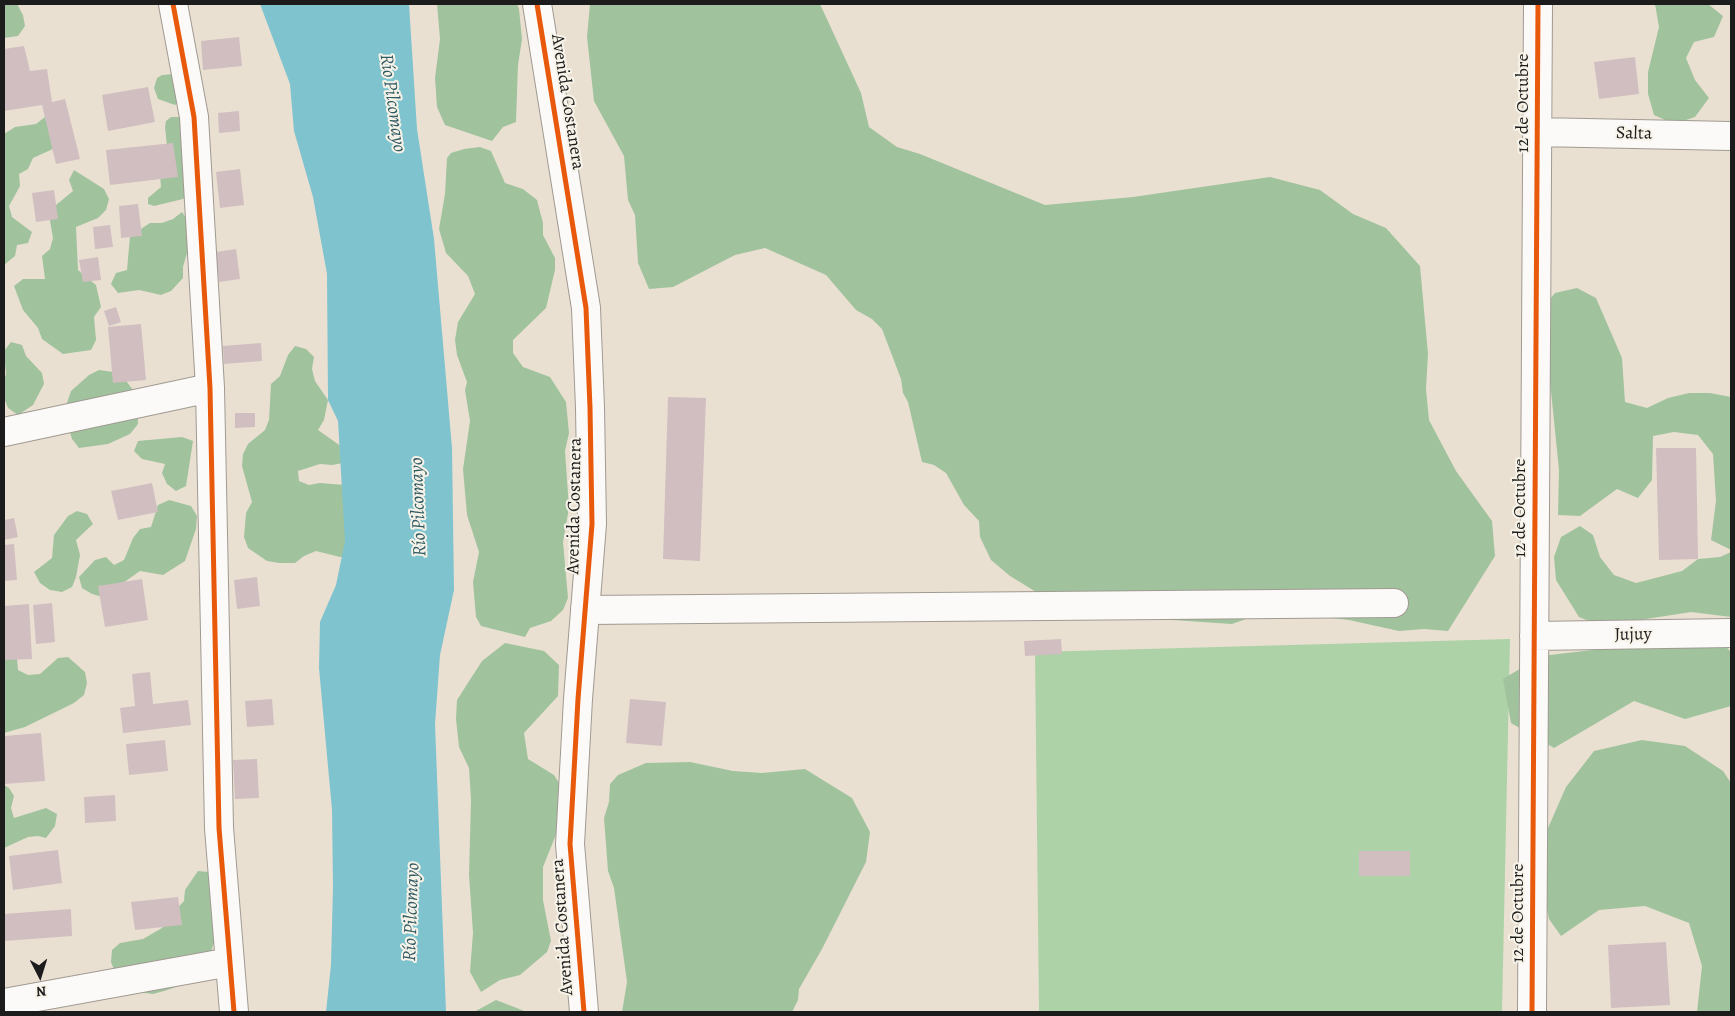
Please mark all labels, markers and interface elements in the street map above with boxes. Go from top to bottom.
street label: Avenida Costanera [546,33,588,171]
water label: Río Pilcomayo [374,52,410,154]
street label: 12 de Octubre [1513,53,1535,153]
street label: Salta [1616,123,1652,145]
street label: Avenida Costanera [563,437,587,575]
water label: Río Pilcomayo [406,457,432,557]
street label: 12 de Octubre [1510,458,1532,558]
street label: Jujuy [1614,624,1652,646]
street label: Avenida Costanera [547,858,579,996]
water label: Río Pilcomayo [399,862,425,962]
street label: 12 de Octubre [1508,863,1530,963]
north arrow [15,951,65,1001]
text: N [35,982,47,1001]

